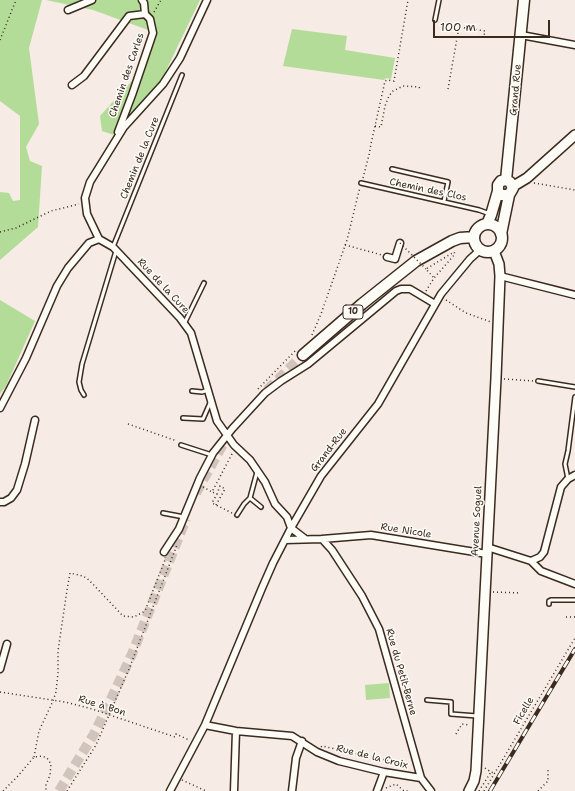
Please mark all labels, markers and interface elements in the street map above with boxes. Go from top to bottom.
scale bar [435,12,552,38]
text: 100 m [440,19,476,35]
street label: Chemin des Carles [107,31,147,119]
street label: Grand Rue [508,64,524,116]
street label: Chemin de la Cure [118,115,162,201]
street label: Chemin des Clos [388,176,468,204]
street label: Rue de la Cure [134,256,192,316]
road number: 10 [343,305,363,319]
street label: Grand-Rue [308,426,350,474]
street label: Avenue Soguel [469,485,485,557]
street label: Rue Nicole [380,521,432,541]
street label: Rue du Petit-Berne [383,627,419,717]
street label: Rue à Bon [77,693,127,719]
street label: Ficelle [511,695,537,727]
street label: Rue de la Croix [335,742,409,772]

